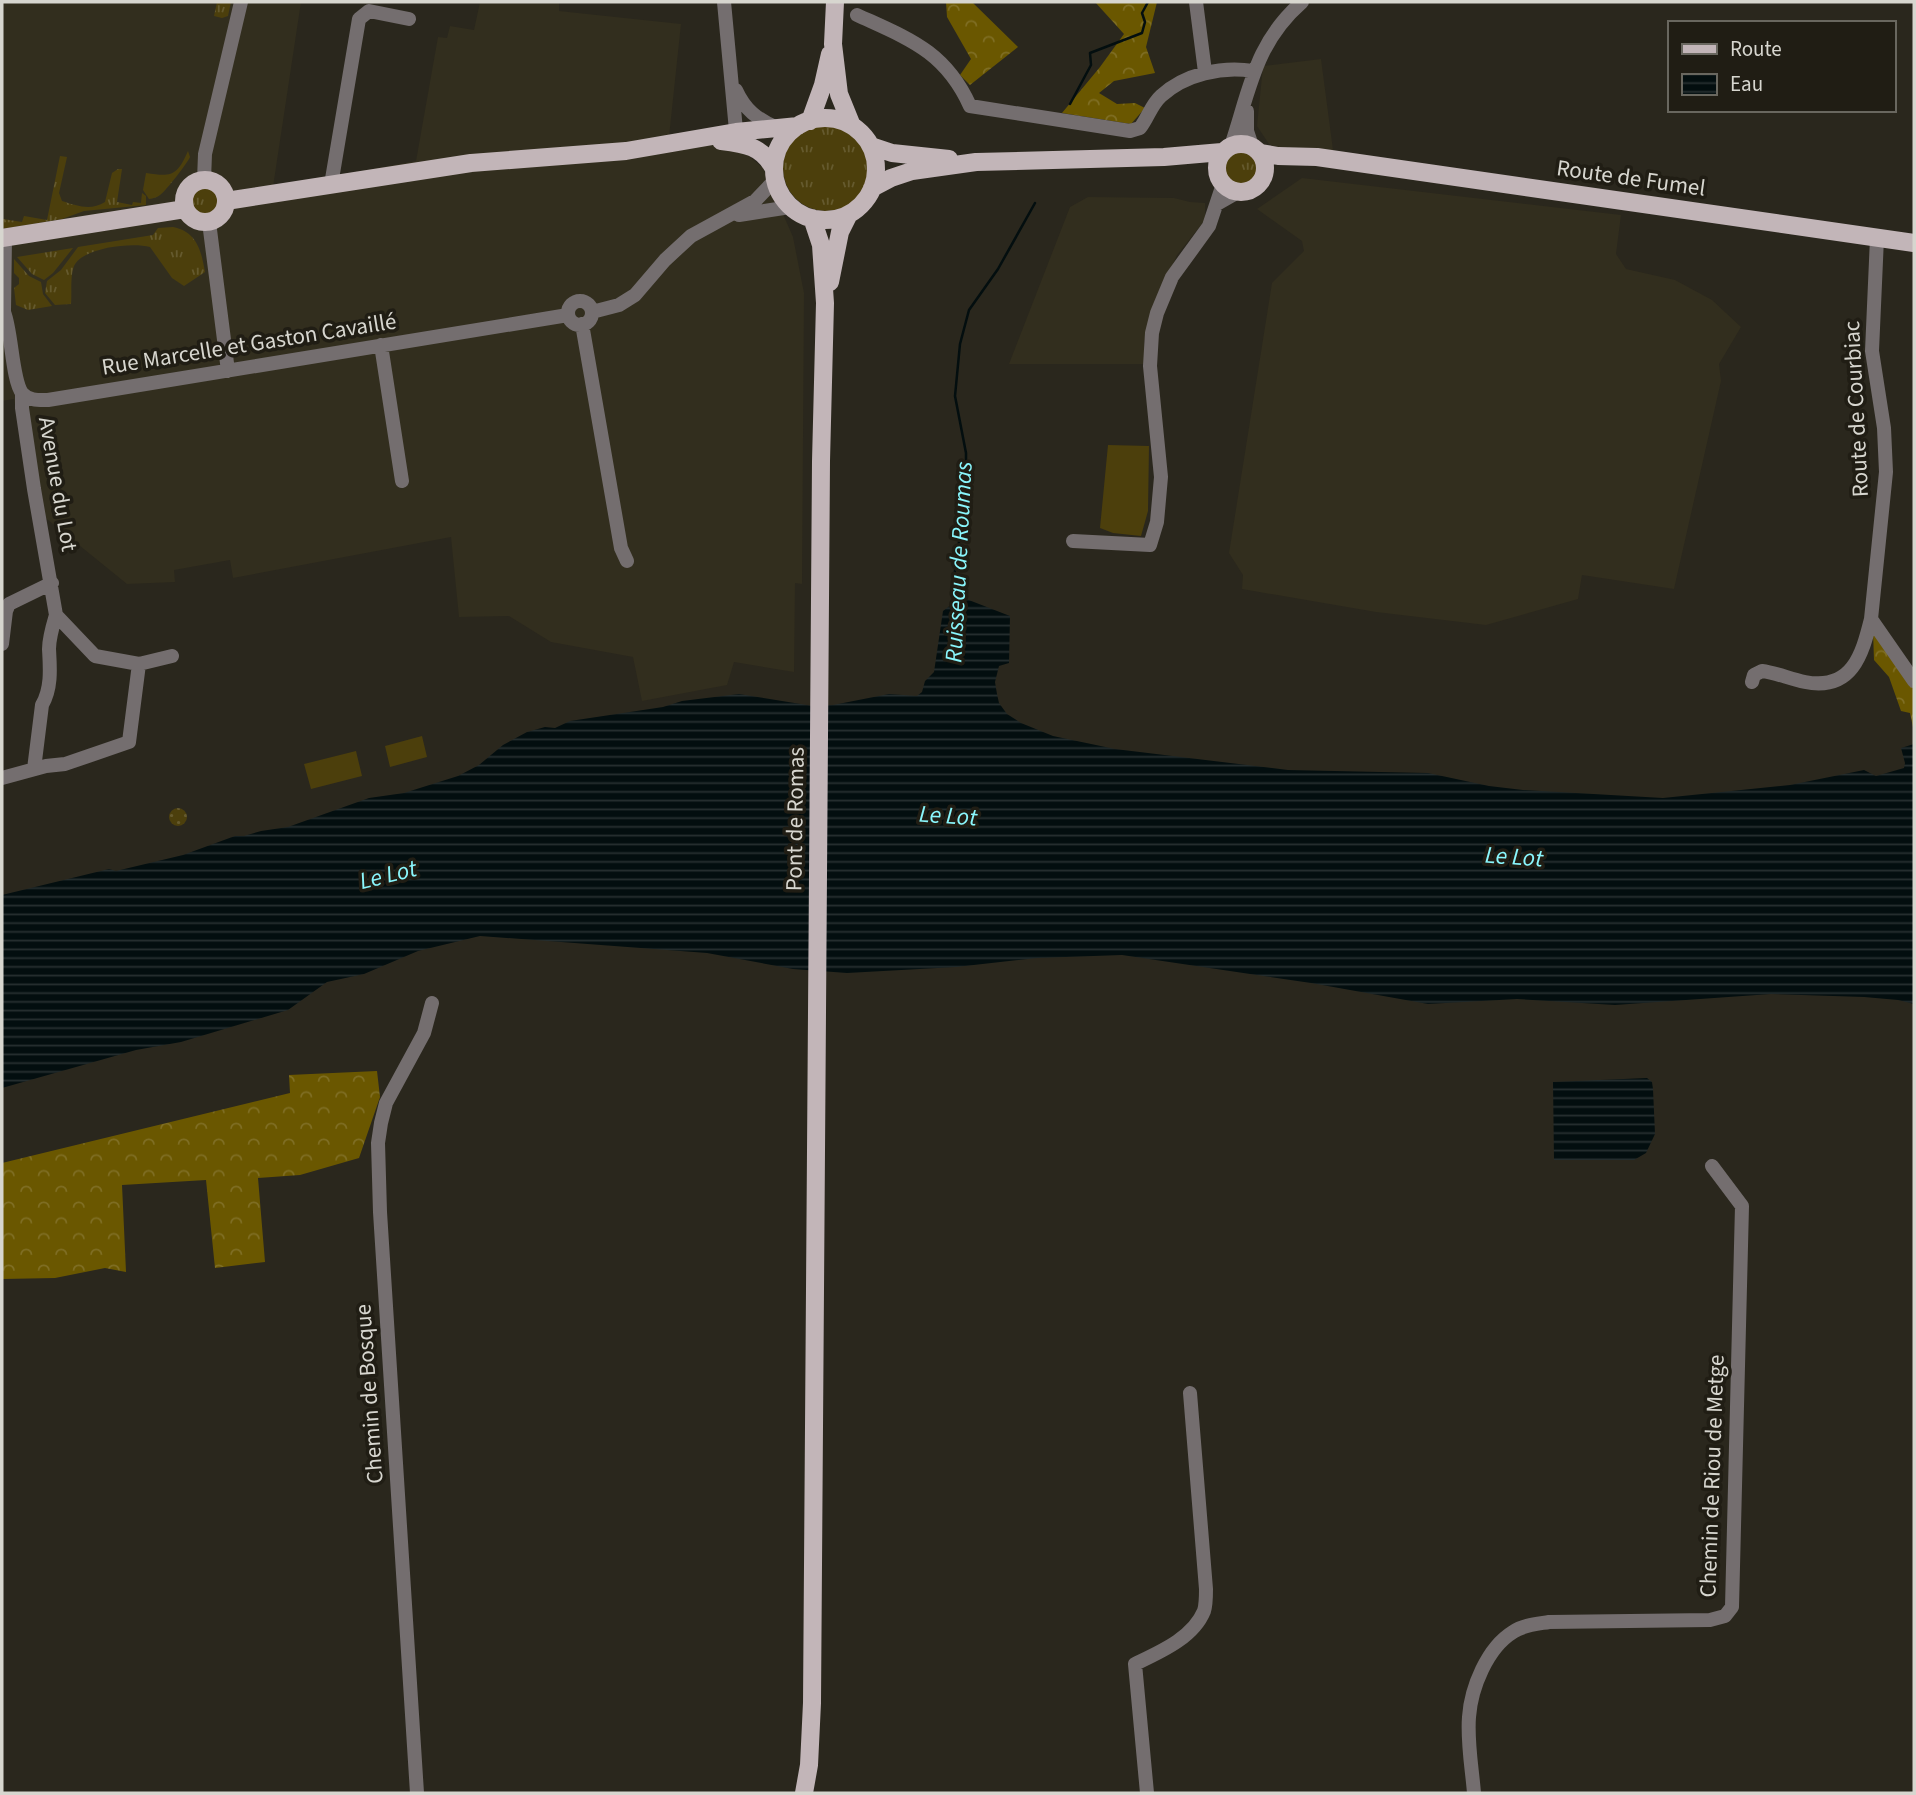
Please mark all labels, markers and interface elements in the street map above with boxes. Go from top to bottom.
legend [1668,21,1895,112]
text: Route [1730,34,1782,64]
text: Eau [1730,69,1763,99]
street label: Route de Fumel [1554,151,1708,205]
street label: Rue Marcelle et Gaston Cavaillé [99,304,399,384]
street label: Route de Courbiac [1835,320,1877,498]
street label: Avenue du Lot [30,414,86,554]
water label: Ruisseau de Roumas [936,460,982,663]
street label: Pont de Romas [777,747,813,891]
water label: Le Lot [918,797,979,836]
water label: Le Lot [1484,838,1545,877]
water label: Le Lot [356,851,422,899]
street label: Chemin de Bosque [346,1303,392,1485]
street label: Chemin de Riou de Metge [1691,1354,1733,1598]

